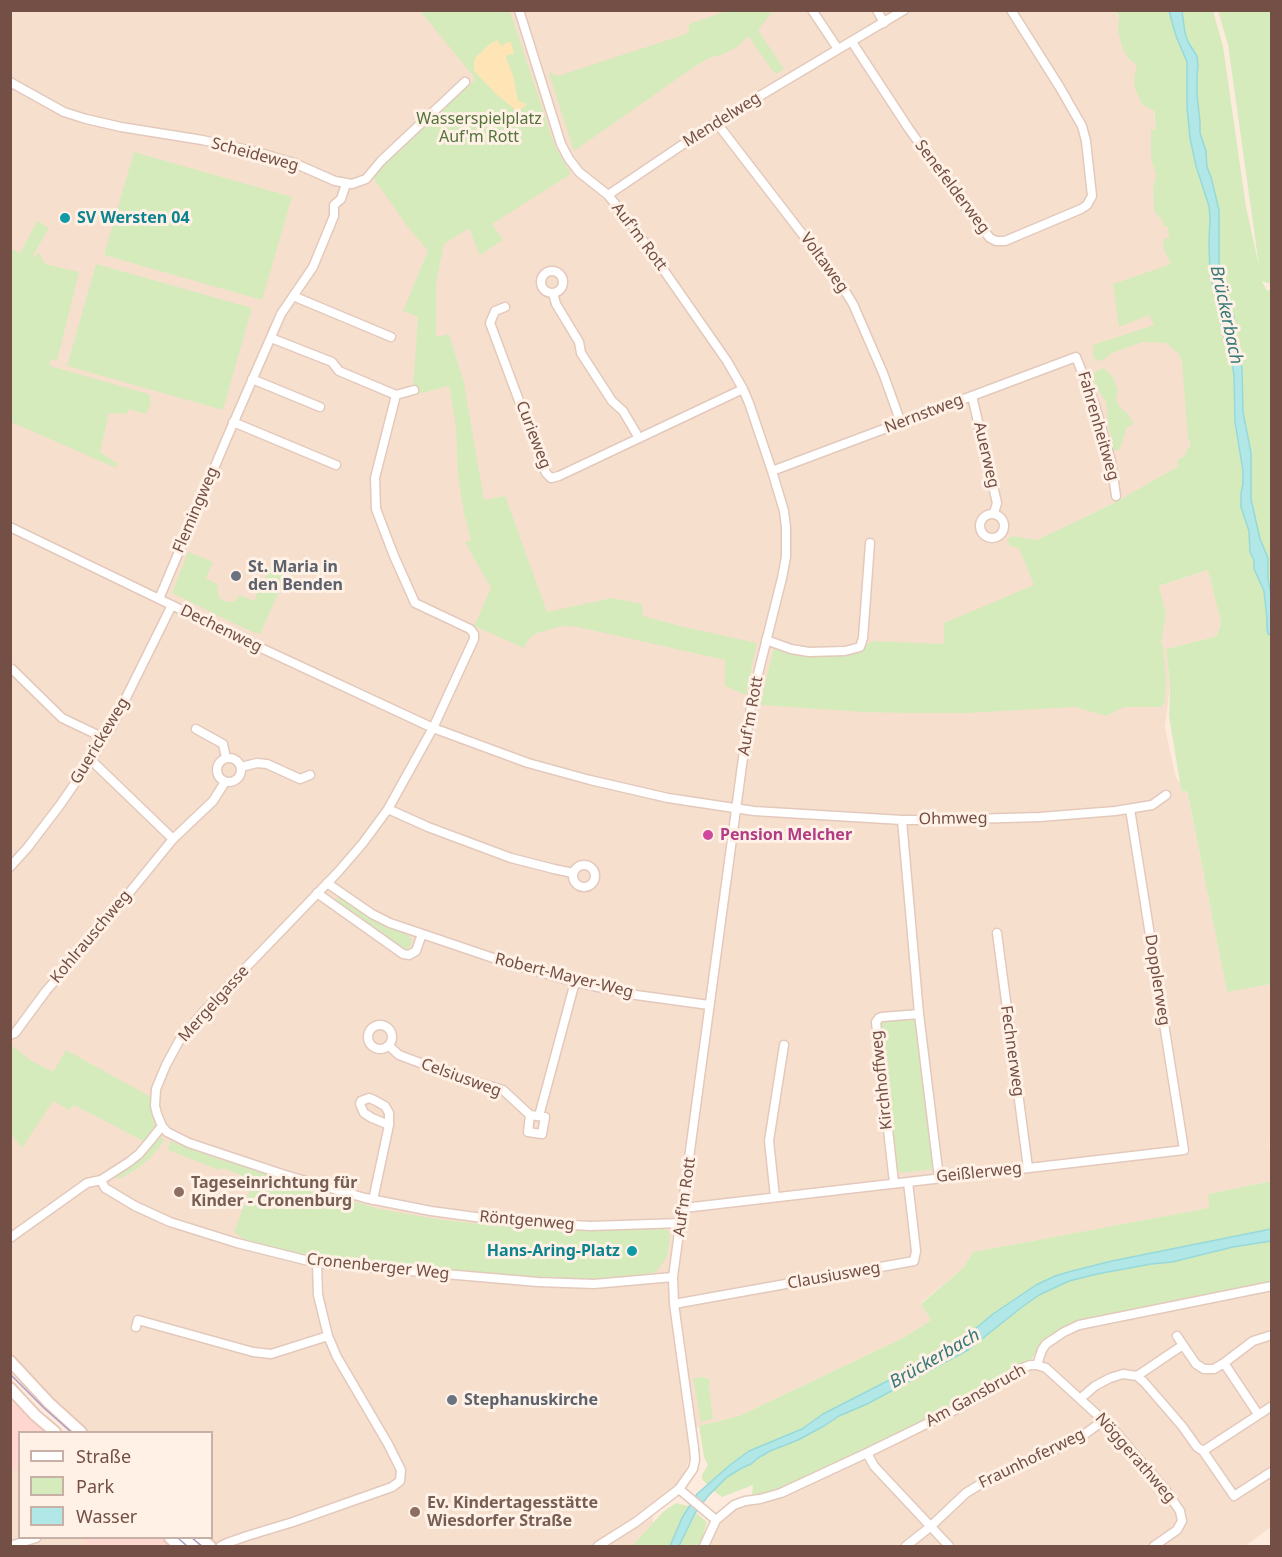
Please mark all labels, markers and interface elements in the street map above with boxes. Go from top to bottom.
street label: Mendelweg [680,89,764,151]
park label: Wasserspielplatz Auf'm Rott [416,109,542,147]
street label: Scheideweg [209,134,301,176]
street label: Senefelderweg [911,136,993,238]
street label: Auf'm Rott [607,199,671,275]
place label: SV Wersten 04 [77,208,190,228]
marker: SV Wersten 04 [58,211,72,225]
street label: Voltaweg [796,229,852,297]
water label: Brückerbach [1205,264,1247,366]
street label: Fahrenheitweg [1073,369,1123,483]
street label: Nernstweg [882,390,966,438]
street label: Curieweg [511,398,555,472]
street label: Auerweg [969,420,1003,490]
street label: Flemingweg [169,464,223,556]
place label: St. Maria in den Benden [248,557,343,595]
marker: St. Maria in den Benden [229,569,243,583]
street label: Dechenweg [177,601,265,657]
street label: Auf'm Rott [735,675,767,757]
street label: Guerickeweg [67,694,133,788]
street label: Ohmweg [918,809,988,829]
place label: Pension Melcher [720,825,852,845]
marker: Pension Melcher [701,828,715,842]
street label: Kohlrauschweg [47,887,135,987]
street label: Dopplerweg [1140,933,1174,1027]
street label: Robert-Mayer-Weg [493,950,635,1002]
street label: Mergelgasse [175,962,253,1046]
street label: Fechnerweg [996,1004,1028,1098]
street label: Kirchhoffweg [867,1029,897,1131]
street label: Celsiusweg [418,1055,504,1101]
street label: Auf'm Rott [670,1156,700,1238]
street label: Geißlerweg [935,1159,1023,1187]
place label: Tageseinrichtung für Kinder - Cronenburg [191,1173,357,1211]
marker: Tageseinrichtung für Kinder - Cronenburg [172,1185,186,1199]
street label: Röntgenweg [479,1207,575,1235]
place label: Hans-Aring-Platz [487,1241,620,1261]
marker: Hans-Aring-Platz [625,1244,639,1258]
street label: Cronenberger Weg [306,1250,450,1284]
street label: Clausiusweg [786,1258,882,1294]
water label: Brückerbach [886,1325,984,1393]
street label: Am Gansbruch [923,1361,1029,1431]
place label: Stephanuskirche [464,1390,598,1410]
marker: Stephanuskirche [445,1393,459,1407]
street label: Nöggerathweg [1091,1409,1179,1507]
street label: Fraunhoferweg [976,1425,1088,1493]
legend [18,1431,213,1539]
text: Straße [76,1444,131,1468]
text: Park [76,1474,114,1498]
place label: Ev. Kindertagesstätte Wiesdorfer Straße [427,1493,598,1531]
text: Wasser [76,1504,137,1528]
marker: Ev. Kindertagesstätte Wiesdorfer Straße [408,1505,422,1519]

